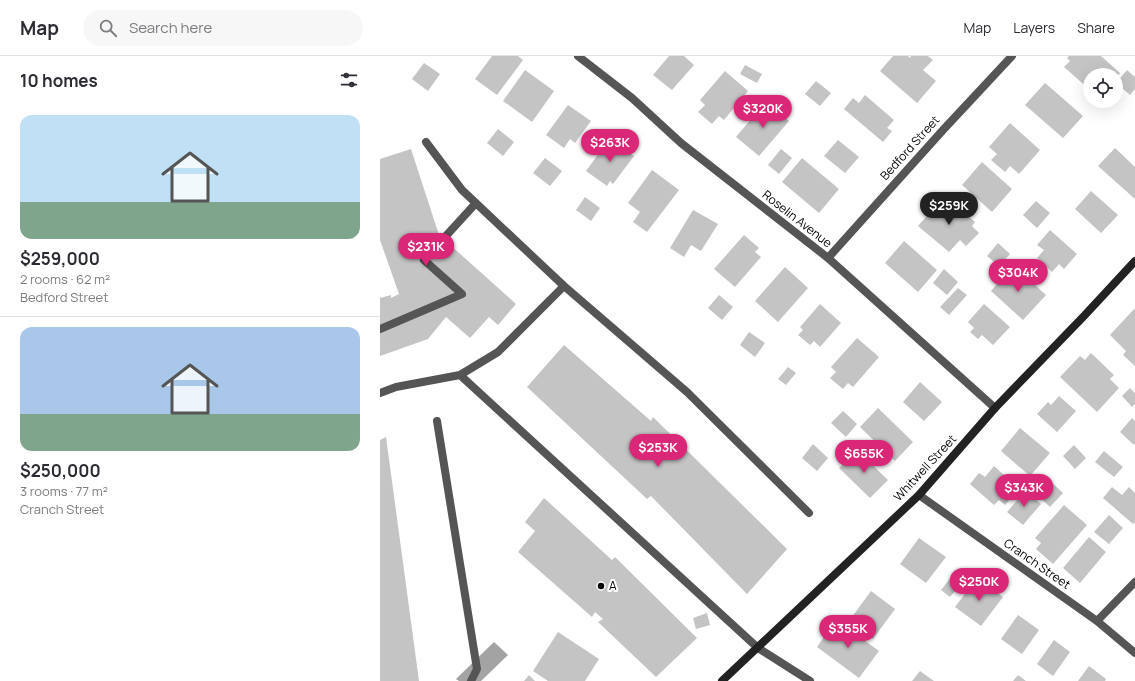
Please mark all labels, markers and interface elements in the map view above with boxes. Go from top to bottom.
search box [83,10,363,46]
text: Map [20,15,59,41]
icon: search [97,17,119,39]
text: Search here [129,17,212,38]
text: Map [963,18,991,37]
text: Layers [1013,18,1055,37]
text: Share [1077,18,1115,37]
map controls [1083,68,1123,108]
button: locate [1083,68,1123,108]
text: 10 homes [20,69,98,92]
icon: filters [338,69,360,91]
pin: $320K [735,95,791,129]
text: $320K [743,99,783,117]
street label: Bedford Street [876,112,943,184]
pin: $263K [582,129,638,163]
text: $263K [590,133,630,151]
icon: home [154,141,226,213]
street label: Roselin Avenue [759,186,836,251]
pin: $259K [921,192,977,226]
text: $259K [929,196,969,214]
pin: $231K [398,233,454,267]
text: $231K [407,237,445,255]
text: $259,000 [20,247,100,270]
pin: $304K [990,259,1046,293]
text: $304K [998,263,1038,281]
text: 2 rooms · 62 m² [20,270,110,288]
text: Bedford Street [20,288,108,306]
icon: home [154,353,226,425]
street label: Whitwell Street [889,431,960,505]
pin: $253K [630,434,686,468]
text: $253K [638,438,678,456]
pin: $655K [836,440,892,474]
text: $655K [844,444,884,462]
text: $250,000 [20,459,101,482]
pin: $343K [996,474,1052,508]
text: $343K [1004,478,1044,496]
text: 3 rooms · 77 m² [20,482,108,500]
text: Cranch Street [20,500,104,518]
street label: Cranch Street [1001,534,1074,593]
pin: $250K [951,568,1007,602]
text: $250K [959,572,999,590]
place label: A [609,577,617,594]
marker: A [596,581,606,591]
pin: $355K [820,615,876,649]
text: $355K [828,619,868,637]

